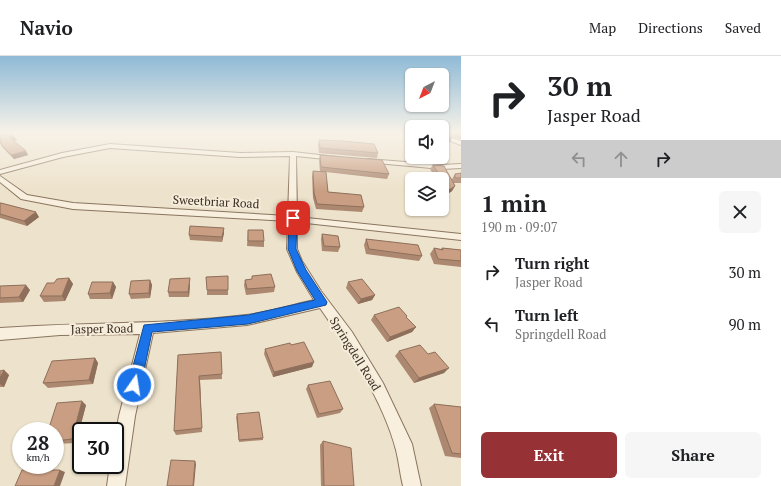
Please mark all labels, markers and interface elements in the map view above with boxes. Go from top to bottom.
text: Navio [20,15,73,40]
text: Map [589,18,616,37]
text: Directions [638,18,703,37]
text: Saved [725,18,761,37]
text: 30 m [547,67,612,104]
north arrow [405,68,449,112]
map controls [405,68,449,216]
icon: right [481,72,533,124]
text: Jasper Road [547,103,641,127]
button: sound [405,120,449,164]
icon: left [568,148,590,170]
icon: ahead [610,148,632,170]
icon: right [652,148,674,170]
button: layers [405,172,449,216]
text: 1 min [481,187,547,219]
button: close [719,191,761,233]
street label: Sweetbriar Road [172,192,260,211]
pin [276,201,310,235]
icon: arrive [282,207,304,229]
text: 190 m · 09:07 [481,218,558,236]
text: Turn right [515,253,590,273]
icon: right [481,261,503,283]
text: 30 m [728,262,761,282]
text: Jasper Road [515,273,583,291]
text: Turn left [515,305,579,325]
icon: left [481,313,503,335]
street label: Springdell Road [327,314,384,394]
text: 90 m [728,314,761,334]
street label: Jasper Road [71,320,134,337]
text: Springdell Road [515,325,607,343]
position arrow [113,364,155,406]
speed limit sign: 30 [72,422,124,474]
text: 28 [27,429,49,456]
button: Exit [481,432,617,478]
button: Share [625,432,761,478]
text: km/h [26,451,50,464]

